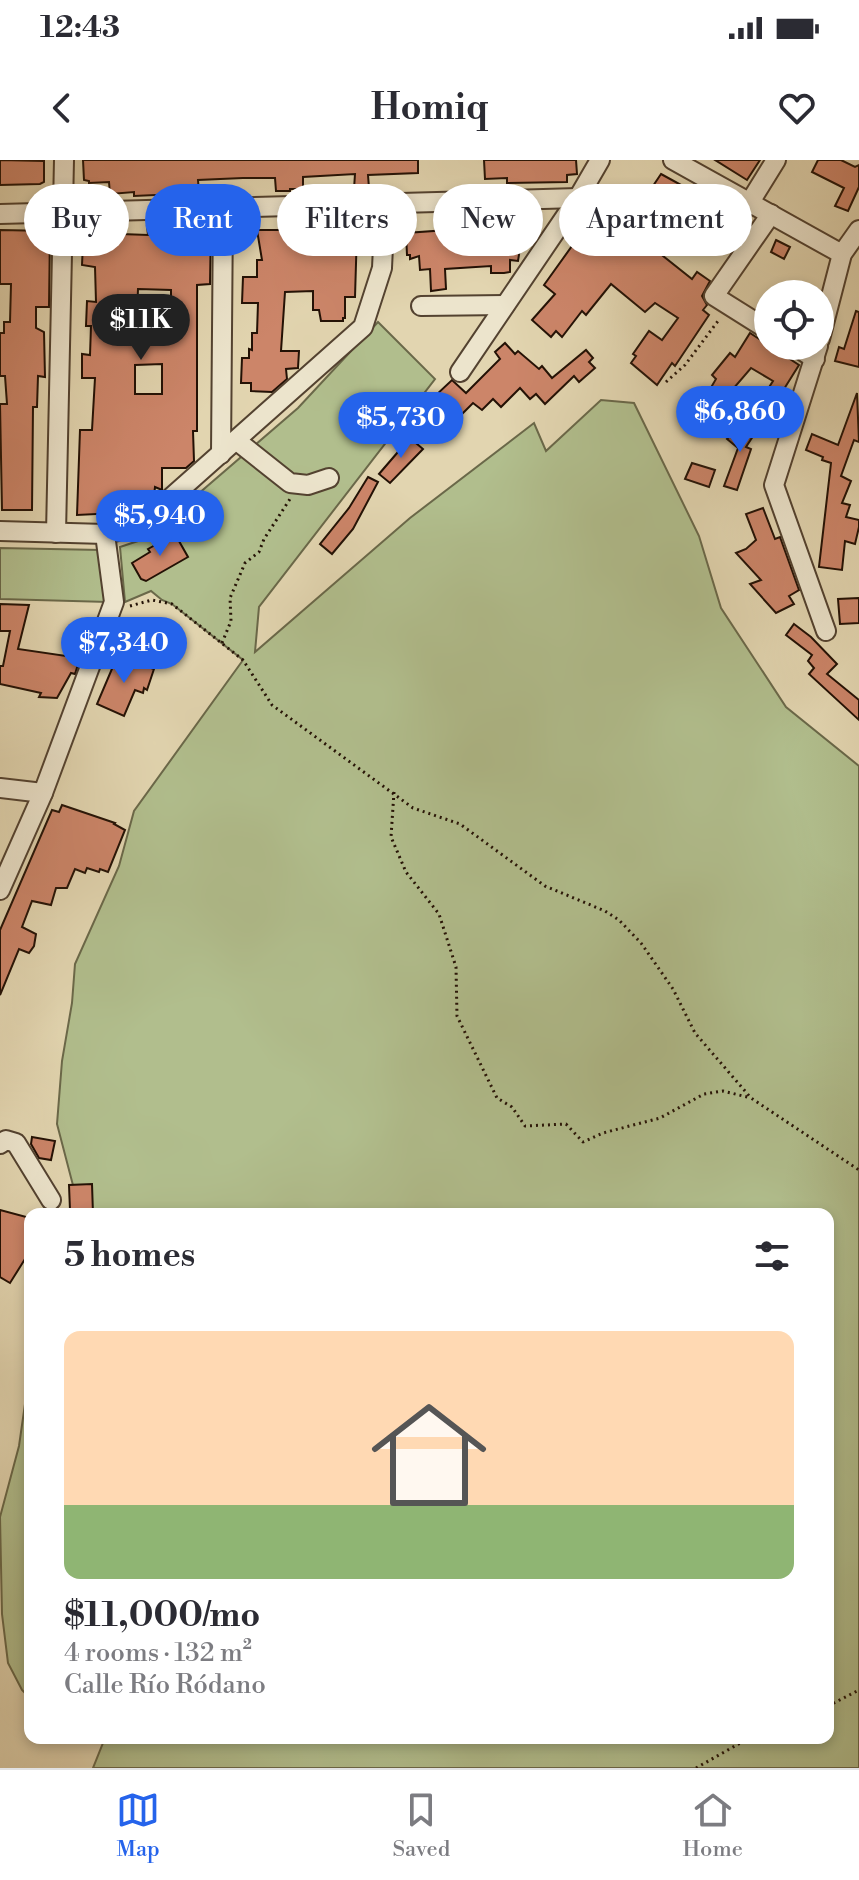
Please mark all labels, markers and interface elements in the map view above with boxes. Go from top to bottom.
text: 12:43 [40,9,120,47]
icon: back [40,86,84,130]
text: Homiq [371,86,488,131]
icon: heart [775,86,819,130]
chip: Buy [24,184,129,256]
chip: Rent [145,184,261,256]
chip: Filters [277,184,417,256]
chip: New [433,184,543,256]
chip: Apartment [559,184,752,256]
map controls [754,280,834,360]
button: locate [754,280,834,360]
pin: $11K [94,294,188,362]
text: $11K [110,304,172,336]
pin: $6,860 [675,386,805,454]
pin: $5,730 [336,392,466,460]
text: $6,860 [694,396,786,428]
text: $5,730 [356,402,446,434]
pin: $5,940 [95,490,225,558]
text: $5,940 [114,500,206,532]
pin: $7,340 [59,617,189,685]
text: $7,340 [79,627,169,659]
icon: filters [750,1234,794,1278]
text: 5 homes [64,1235,195,1277]
icon: home [357,1383,501,1527]
text: $11,000/mo [64,1595,260,1637]
text: 4 rooms · 132 m² [64,1637,252,1669]
text: Calle Río Ródano [64,1669,266,1701]
tab: Map [116,1788,160,1863]
tab: Saved [392,1788,450,1863]
tab: Home [682,1788,743,1863]

